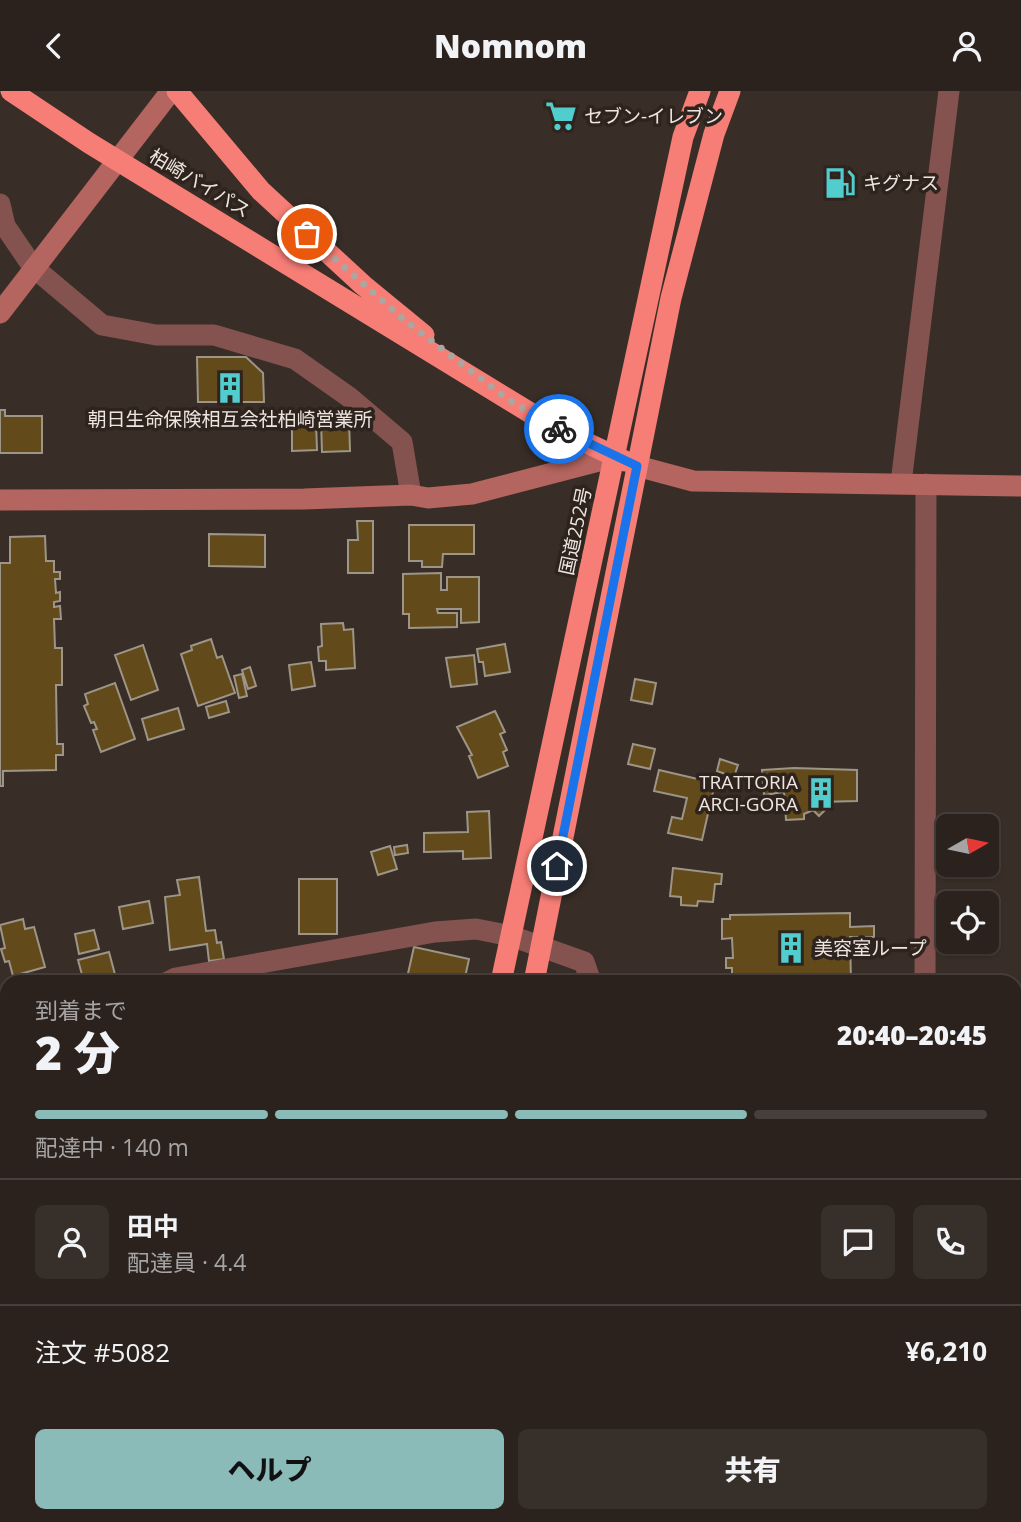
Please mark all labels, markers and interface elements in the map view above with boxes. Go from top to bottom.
text: Nomnom [434,24,587,67]
icon: back [35,27,73,65]
icon: person [948,27,986,65]
supermarket icon: セブン-イレブン [544,99,578,133]
place label: セブン-イレブン [584,103,723,129]
street label: 柏崎バイパス [145,143,255,223]
fuel station icon: キグナス [823,166,857,200]
place label: キグナス [863,170,939,196]
pin [277,204,337,264]
icon: bag [288,215,326,253]
building icon: 朝日生命保険相互会社柏崎営業所 [213,371,247,405]
courier [524,394,594,464]
place label: 朝日生命保険相互会社柏崎営業所 [87,406,373,432]
icon: bike [540,410,578,448]
street label: 国道252号 [553,484,597,578]
place label: TRATTORIA ARCI-GORA [699,769,798,817]
building icon: TRATTORIA ARCI-GORA [804,776,838,810]
north arrow [936,814,999,877]
map controls [936,814,999,954]
pin [527,836,587,896]
icon: home [538,847,576,885]
button: locate [936,891,999,954]
building icon: 美容室ループ [774,931,808,965]
place label: 美容室ループ [814,935,927,961]
text: 到着まで [35,994,127,1026]
text: 20:40–20:45 [837,1017,987,1053]
text: 2 分 [35,1021,120,1083]
text: 配達中 · 140 m [35,1131,189,1163]
button: person [35,1205,109,1279]
button: chat [821,1205,895,1279]
button: phone [913,1205,987,1279]
text: 田中 [127,1208,179,1244]
text: 配達員 · 4.4 [127,1246,246,1278]
text: ¥6,210 [905,1333,987,1369]
text: 注文 #5082 [35,1334,170,1370]
button: ヘルプ [35,1429,504,1509]
button: 共有 [518,1429,987,1509]

